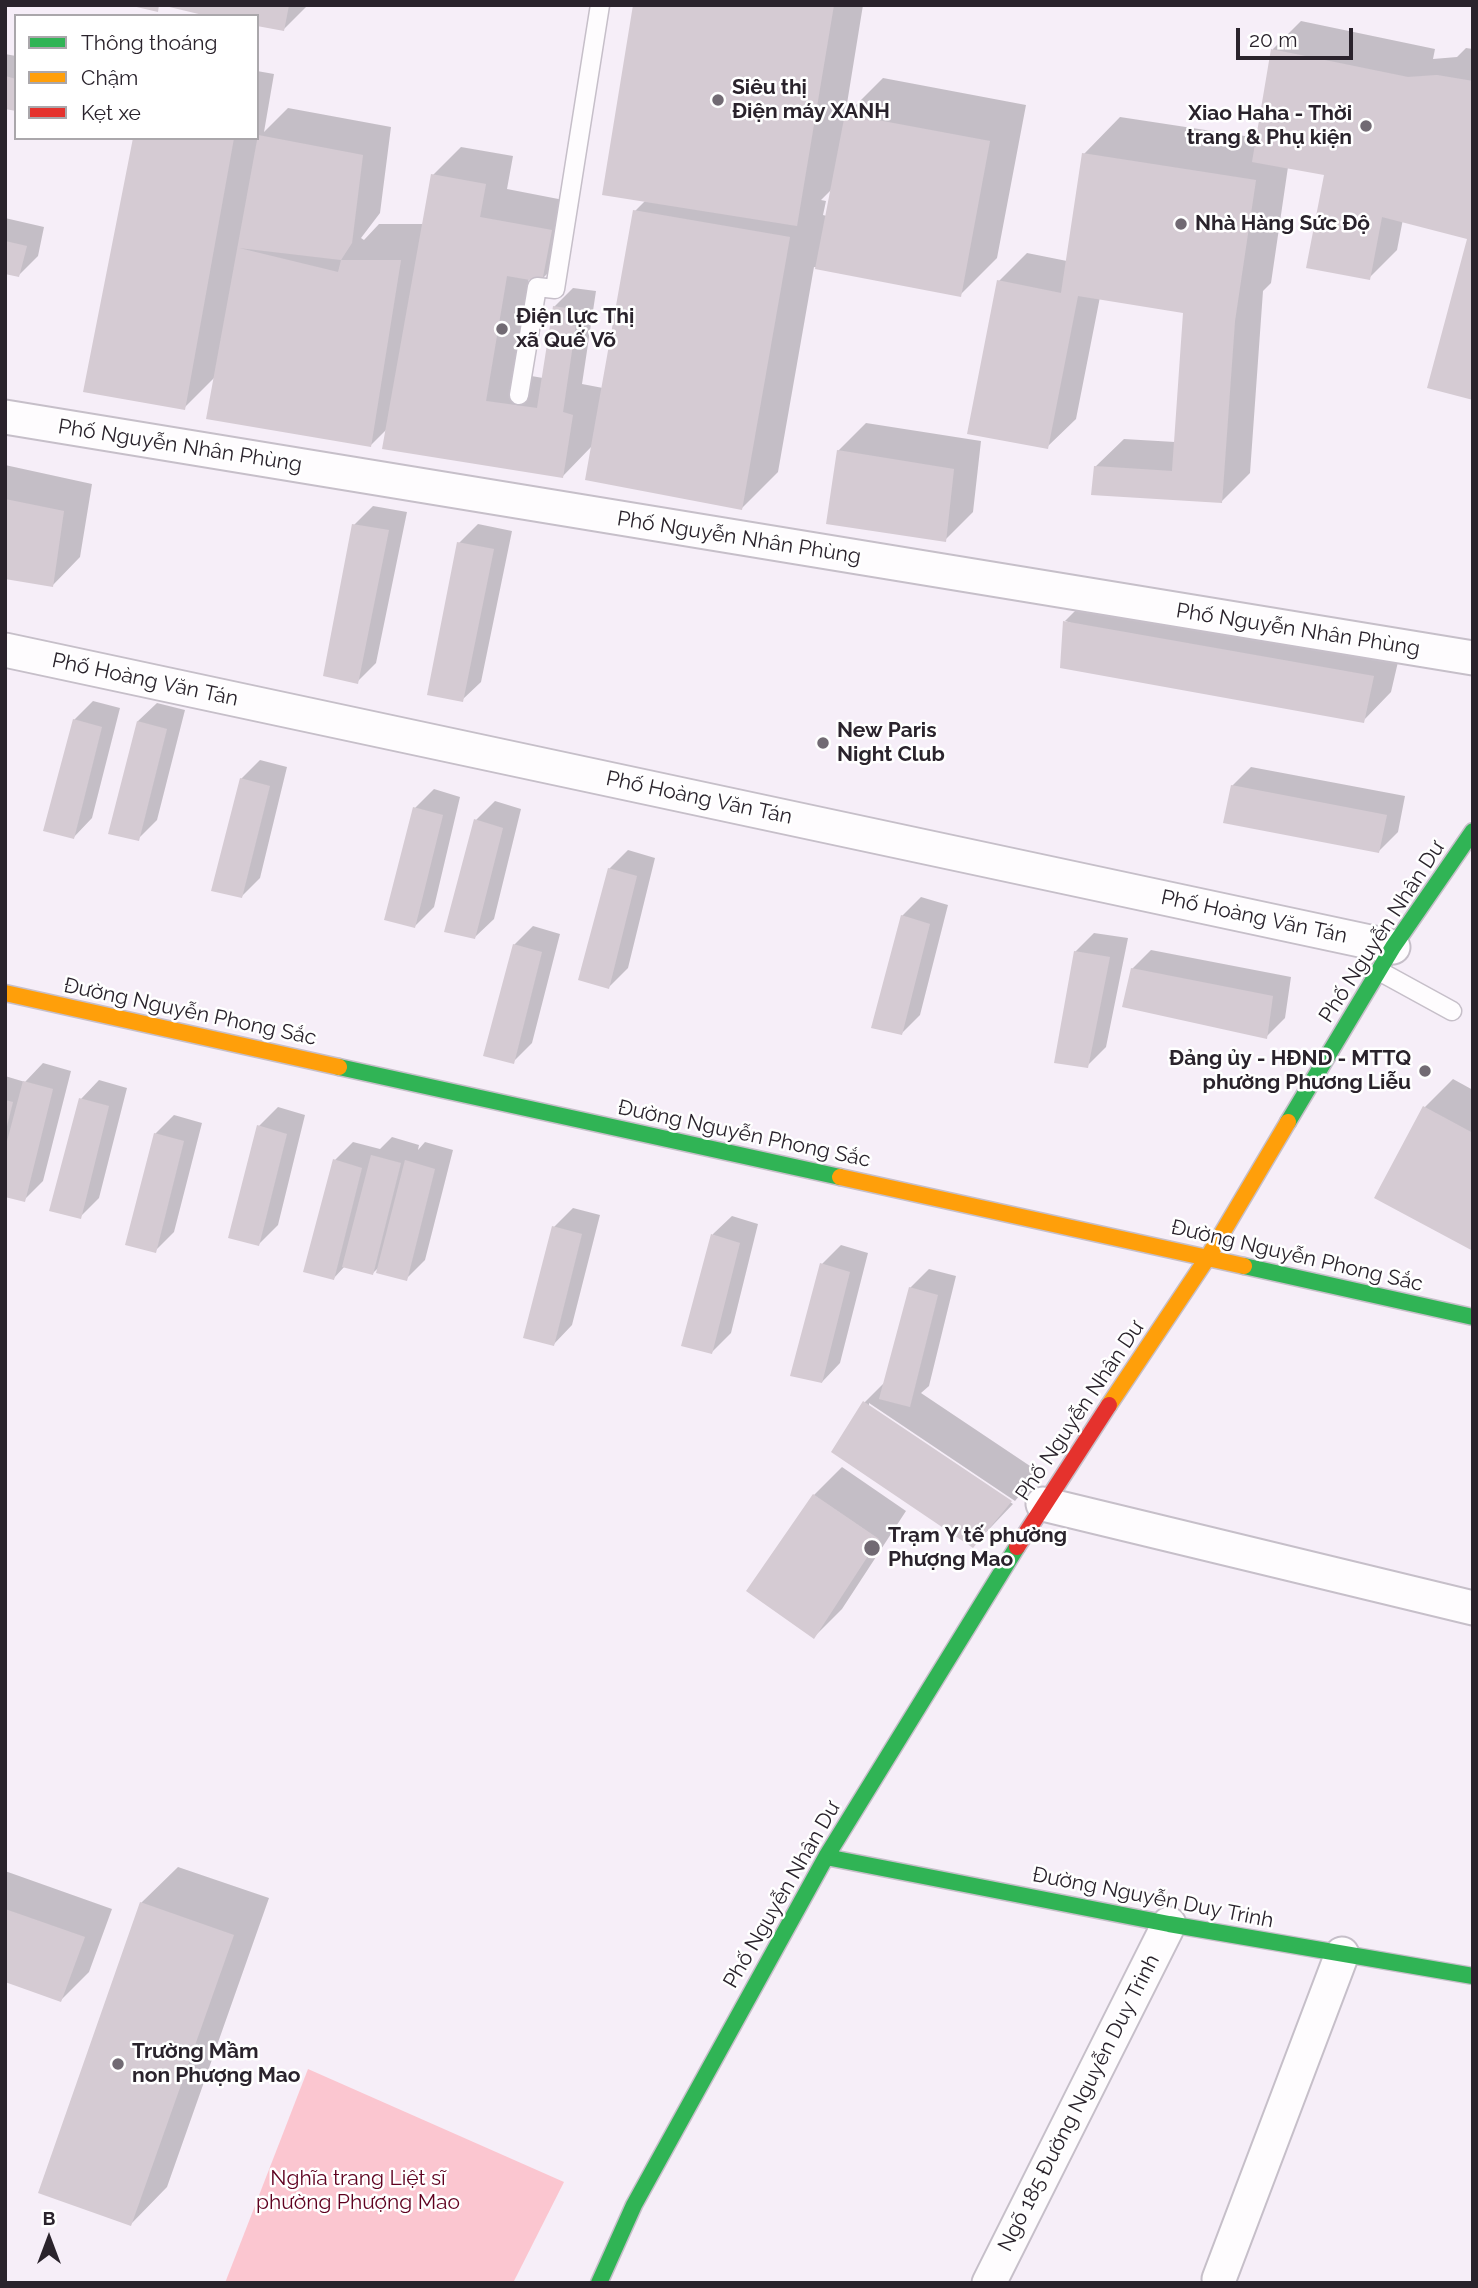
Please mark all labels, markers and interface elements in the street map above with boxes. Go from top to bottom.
legend [14,14,259,140]
scale bar [1240,14,1357,58]
text: 20 m [1249,27,1297,52]
text: Thông thoáng [81,30,218,55]
text: Chậm [81,65,138,90]
place label: Siêu thị Điện máy XANH [732,75,890,125]
marker: Siêu thị Điện máy XANH [710,92,726,108]
text: Kẹt xe [81,100,141,125]
place label: Xiao Haha - Thời trang & Phụ kiện [1187,101,1352,151]
marker: Xiao Haha - Thời trang & Phụ kiện [1358,118,1374,134]
place label: Nhà Hàng Sức Độ [1195,211,1370,237]
marker: Nhà Hàng Sức Độ [1173,216,1189,232]
place label: Điện lực Thị xã Quế Võ [516,304,634,354]
marker: Điện lực Thị xã Quế Võ [494,321,510,337]
street label: Phố Nguyễn Nhân Phùng [56,414,304,478]
street label: Phố Nguyễn Nhân Phùng [615,506,863,570]
street label: Phố Nguyễn Nhân Phùng [1174,598,1422,662]
street label: Phố Hoàng Văn Tán [50,648,240,712]
place label: New Paris Night Club [837,718,945,768]
marker: New Paris Night Club [815,735,831,751]
street label: Phố Hoàng Văn Tán [604,766,794,830]
street label: Phố Nguyễn Nhân Dư [1314,837,1450,1027]
street label: Phố Hoàng Văn Tán [1159,885,1349,949]
street label: Đường Nguyễn Phong Sắc [61,973,319,1051]
place label: Đảng ủy - HĐND - MTTQ phường Phương Liễu [1169,1046,1411,1096]
marker: Đảng ủy - HĐND - MTTQ phường Phương Liễu [1417,1063,1433,1079]
street label: Đường Nguyễn Phong Sắc [615,1095,873,1173]
street label: Đường Nguyễn Phong Sắc [1169,1215,1425,1297]
street label: Phố Nguyễn Nhân Dư [1011,1317,1149,1505]
place label: Trạm Y tế phường Phượng Mao [888,1523,1067,1573]
marker: Trạm Y tế phường Phượng Mao [862,1538,882,1558]
street label: Phố Nguyễn Nhân Dư [718,1797,846,1993]
street label: Đường Nguyễn Duy Trinh [1030,1862,1276,1934]
street label: Ngõ 185 Đường Nguyễn Duy Trinh [993,1950,1165,2256]
place label: Trường Mầm non Phượng Mao [132,2039,300,2089]
marker: Trường Mầm non Phượng Mao [110,2056,126,2072]
park label: Nghĩa trang Liệt sĩ phường Phượng Mao [256,2166,460,2216]
north arrow [14,2204,84,2274]
text: B [43,2207,55,2229]

